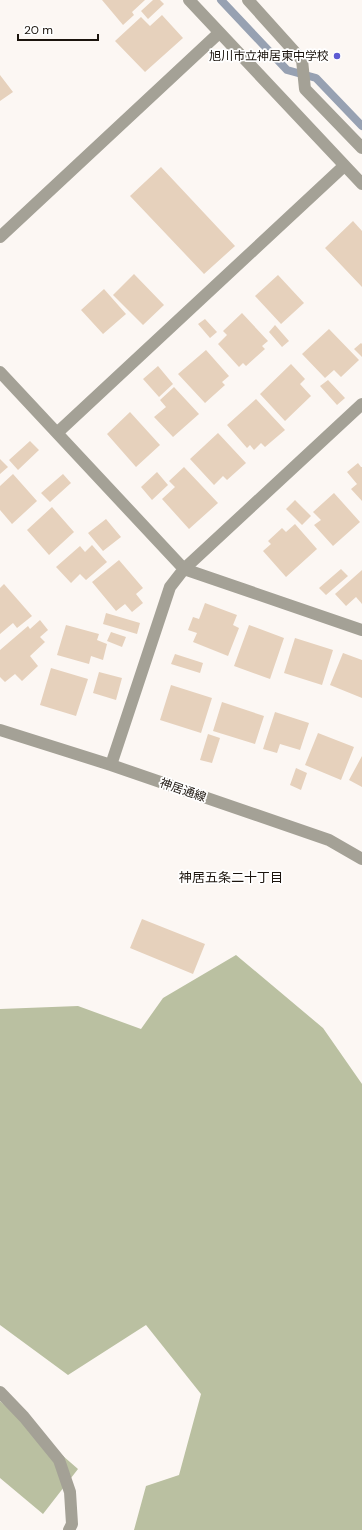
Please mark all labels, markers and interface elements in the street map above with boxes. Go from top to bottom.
scale bar [18,16,98,42]
text: 20 m [24,22,53,38]
place label: 旭川市立神居東中学校 [209,48,329,64]
marker: 旭川市立神居東中学校 [332,51,342,61]
street label: 神居通線 [158,775,208,805]
district label: 神居五条二十丁目 [179,869,283,886]

